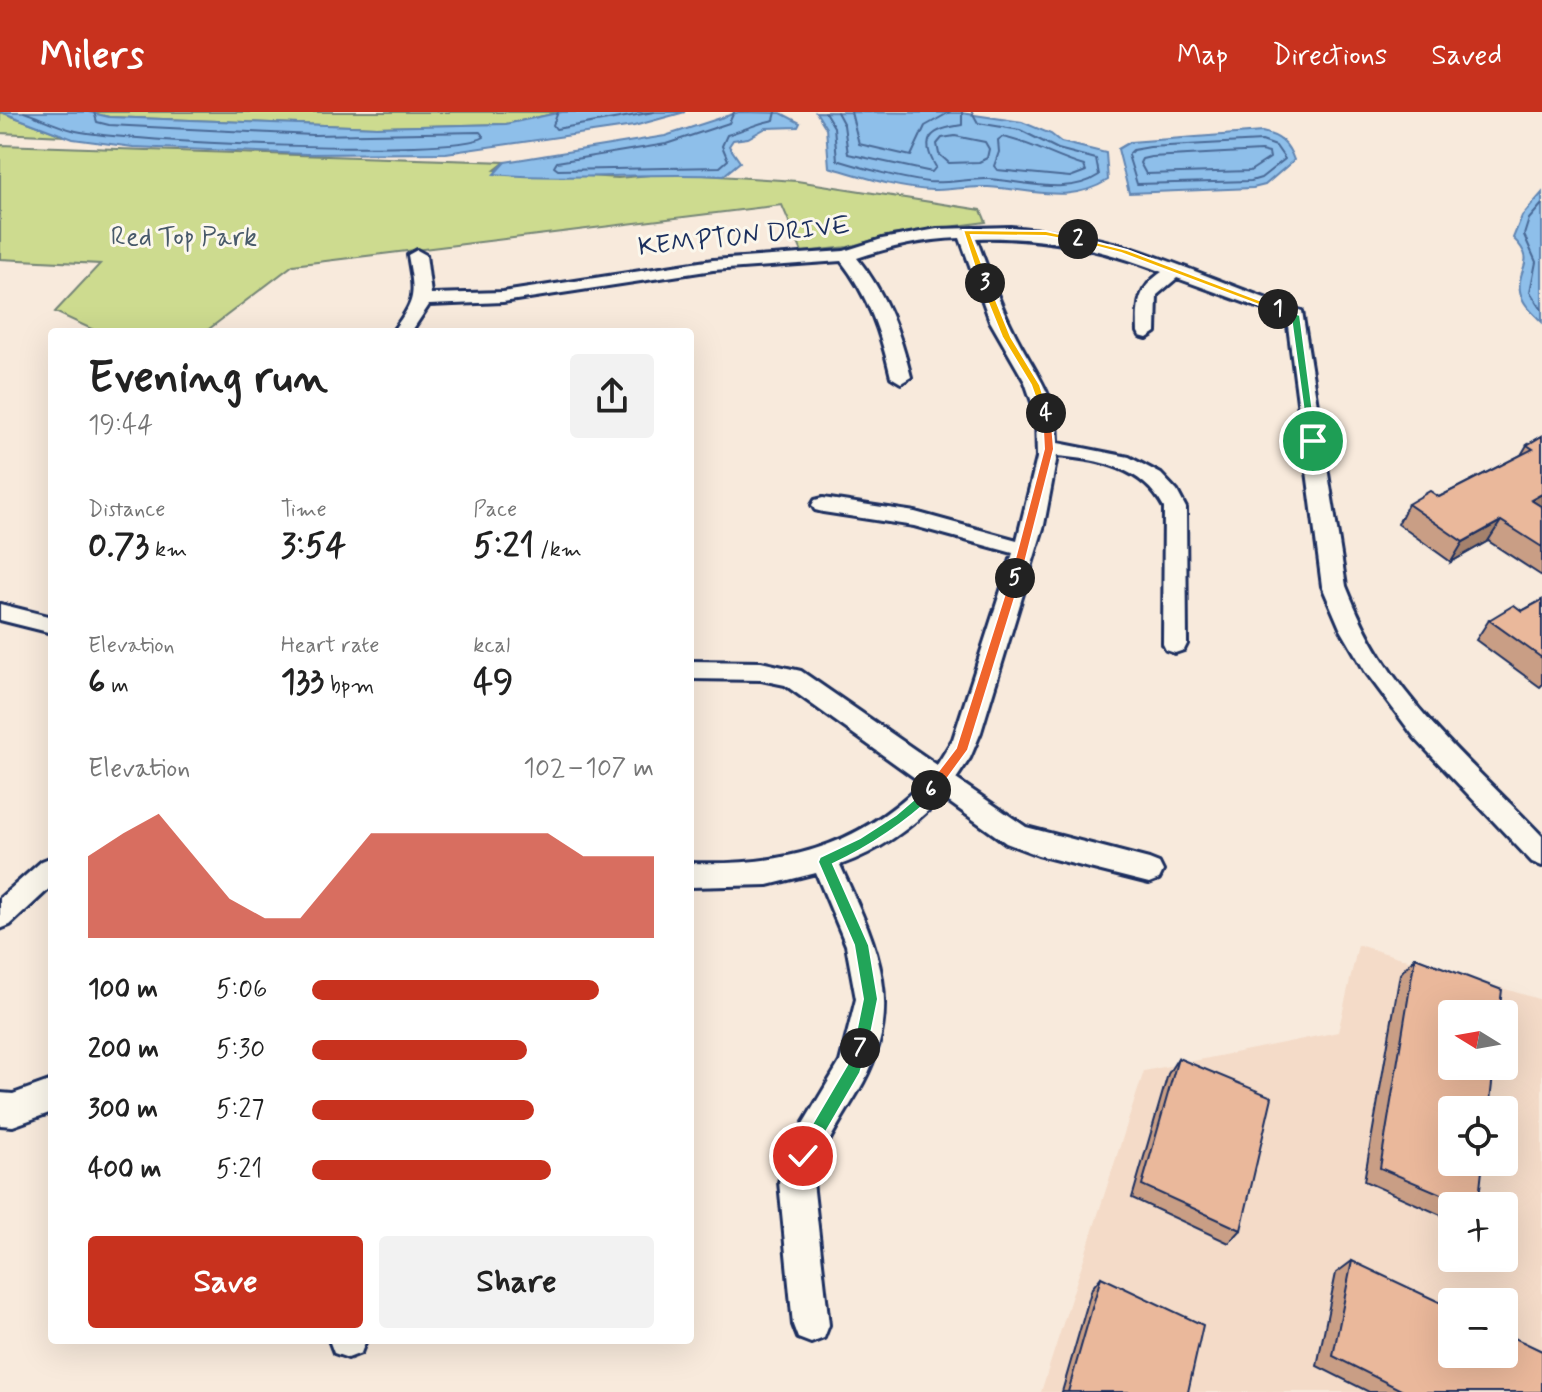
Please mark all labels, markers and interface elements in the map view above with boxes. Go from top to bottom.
text: Milers [40,32,144,81]
text: Map [1177,38,1228,75]
text: Directions [1272,38,1387,75]
text: Saved [1431,38,1502,75]
street label: KEMPTON DRIVE [636,209,852,265]
pin: 2 [1058,219,1098,259]
park label: Red Top Park [111,221,257,255]
text: 2 [1073,225,1083,253]
pin: 3 [965,263,1005,303]
text: 3 [980,269,990,297]
pin: 1 [1258,289,1298,329]
text: 1 [1273,295,1283,323]
text: Evening run [88,350,328,408]
button: share [570,354,654,438]
pin: 4 [1026,393,1066,433]
text: 4 [1040,399,1052,427]
pin [1279,407,1347,475]
text: 19:44 [88,409,153,443]
icon: arrive [1291,419,1335,463]
text: Distance [88,496,165,524]
text: Time [281,496,327,524]
text: Pace [473,496,517,524]
text: 0.73 [88,524,149,569]
text: 3:54 [281,524,346,569]
text: 5:21 [473,524,534,569]
text: km [149,536,187,564]
text: /km [534,536,582,564]
pin: 5 [995,558,1035,598]
text: 5 [1008,564,1022,592]
text: Elevation [88,632,175,660]
text: Heart rate [281,632,379,660]
text: kcal [473,632,510,660]
text: 6 [88,660,105,705]
text: 133 [281,660,324,705]
text: 49 [473,660,513,705]
text: m [105,672,129,700]
text: bpm [324,672,374,700]
text: Elevation [88,752,190,786]
text: 102–107 m [523,752,654,786]
pin: 6 [911,770,951,810]
text: 6 [925,776,937,804]
text: 100 m [88,973,158,1007]
text: 5:06 [216,973,267,1007]
north arrow [1438,1000,1518,1080]
map controls [1438,1000,1518,1368]
pin: 7 [840,1028,880,1068]
text: 200 m [88,1033,159,1067]
text: 5:30 [216,1033,265,1067]
text: 7 [853,1034,867,1062]
text: 300 m [88,1093,158,1127]
text: 5:27 [216,1093,264,1127]
button: locate [1438,1096,1518,1176]
pin [769,1122,837,1190]
icon: check [781,1134,825,1178]
text: 400 m [88,1153,161,1187]
text: 5:21 [216,1153,262,1187]
button: + [1438,1192,1518,1272]
button: Save [88,1236,363,1328]
button: Share [379,1236,654,1328]
button: − [1438,1288,1518,1368]

